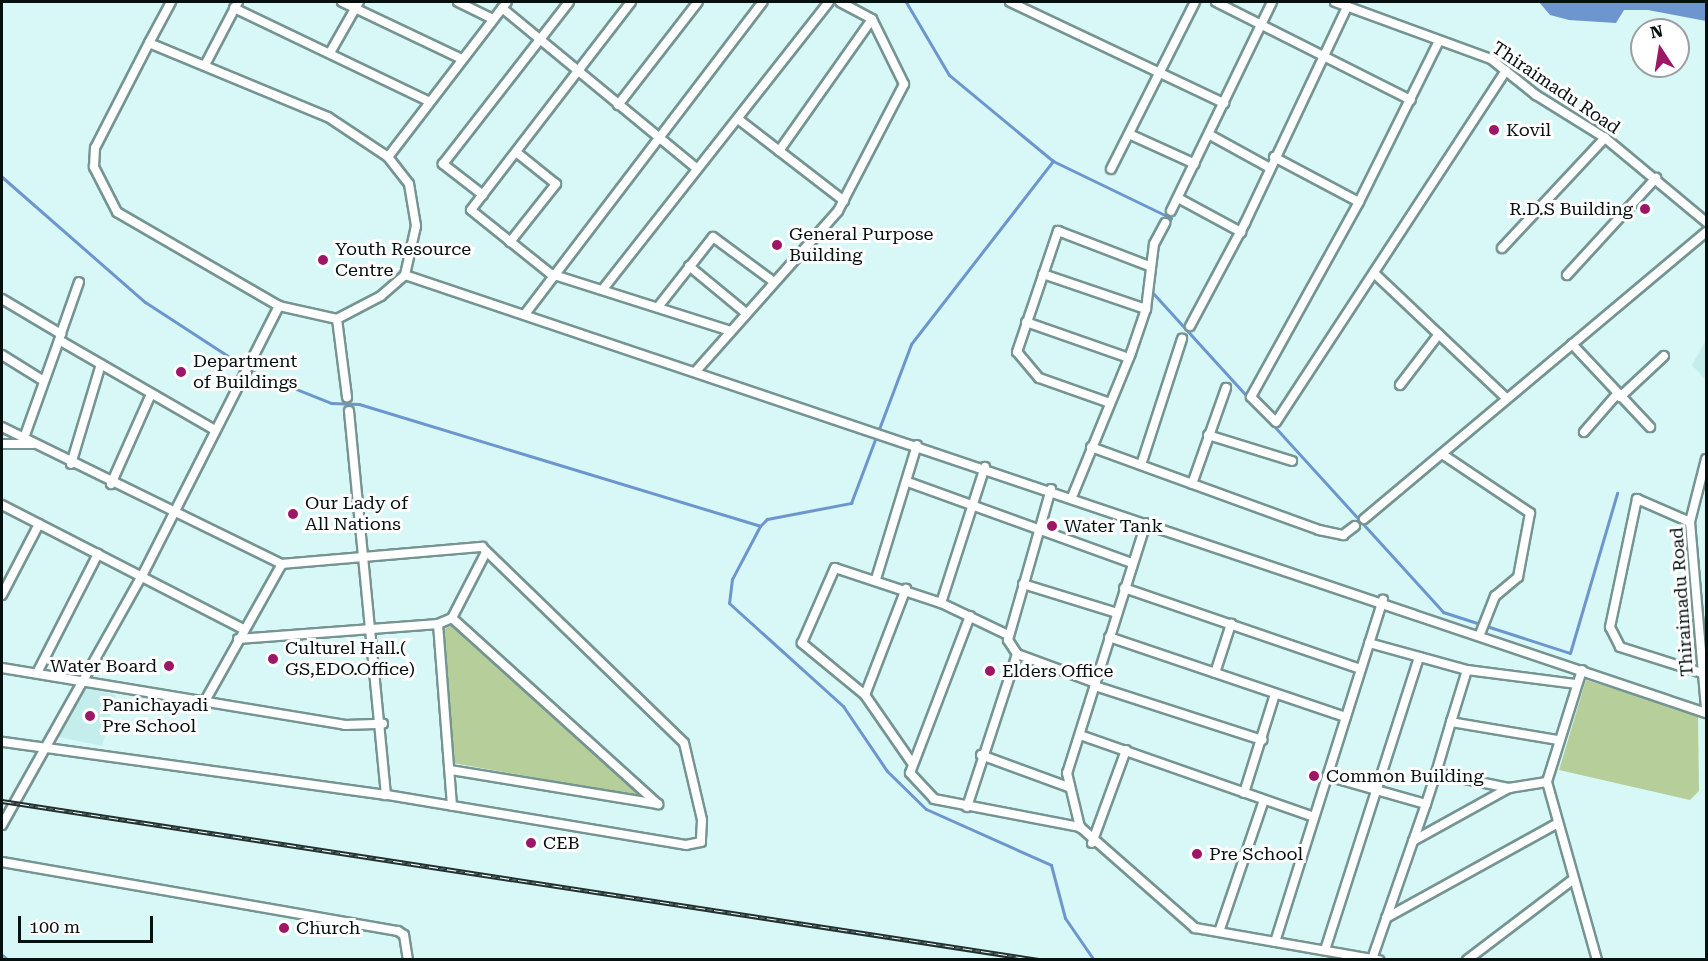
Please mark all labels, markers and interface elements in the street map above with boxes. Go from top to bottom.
north arrow [1630,18,1690,78]
text: N [1649,21,1665,42]
street label: Thiraimadu Road [1488,37,1624,139]
place label: Kovil [1506,119,1551,141]
marker: Kovil [1487,123,1501,137]
place label: R.D.S Building [1509,198,1633,220]
marker: R.D.S Building [1638,202,1652,216]
place label: General Purpose Building [789,224,933,266]
marker: General Purpose Building [770,238,784,252]
place label: Youth Resource Centre [335,239,471,282]
marker: Youth Resource Centre [316,253,330,267]
place label: Department of Buildings [193,351,297,394]
marker: Department of Buildings [174,365,188,379]
place label: Our Lady of All Nations [305,493,408,536]
marker: Our Lady of All Nations [286,507,300,521]
place label: Water Tank [1064,515,1163,537]
marker: Water Tank [1045,519,1059,533]
street label: Thiraimadu Road [1666,527,1698,677]
place label: Culturel Hall.( GS,EDO.Office) [285,638,415,680]
marker: Culturel Hall.( GS,EDO.Office) [266,652,280,666]
place label: Water Board [50,655,157,677]
marker: Water Board [162,659,176,673]
place label: Elders Office [1002,660,1113,682]
marker: Elders Office [983,664,997,678]
place label: Panichayadi Pre School [102,695,208,738]
marker: Panichayadi Pre School [83,709,97,723]
place label: Common Building [1326,765,1484,787]
marker: Common Building [1307,769,1321,783]
place label: CEB [543,832,579,854]
marker: CEB [524,836,538,850]
place label: Pre School [1209,843,1303,865]
marker: Pre School [1190,847,1204,861]
scale bar [21,904,156,942]
text: 100 m [29,916,80,937]
place label: Church [296,917,360,939]
marker: Church [277,921,291,935]

